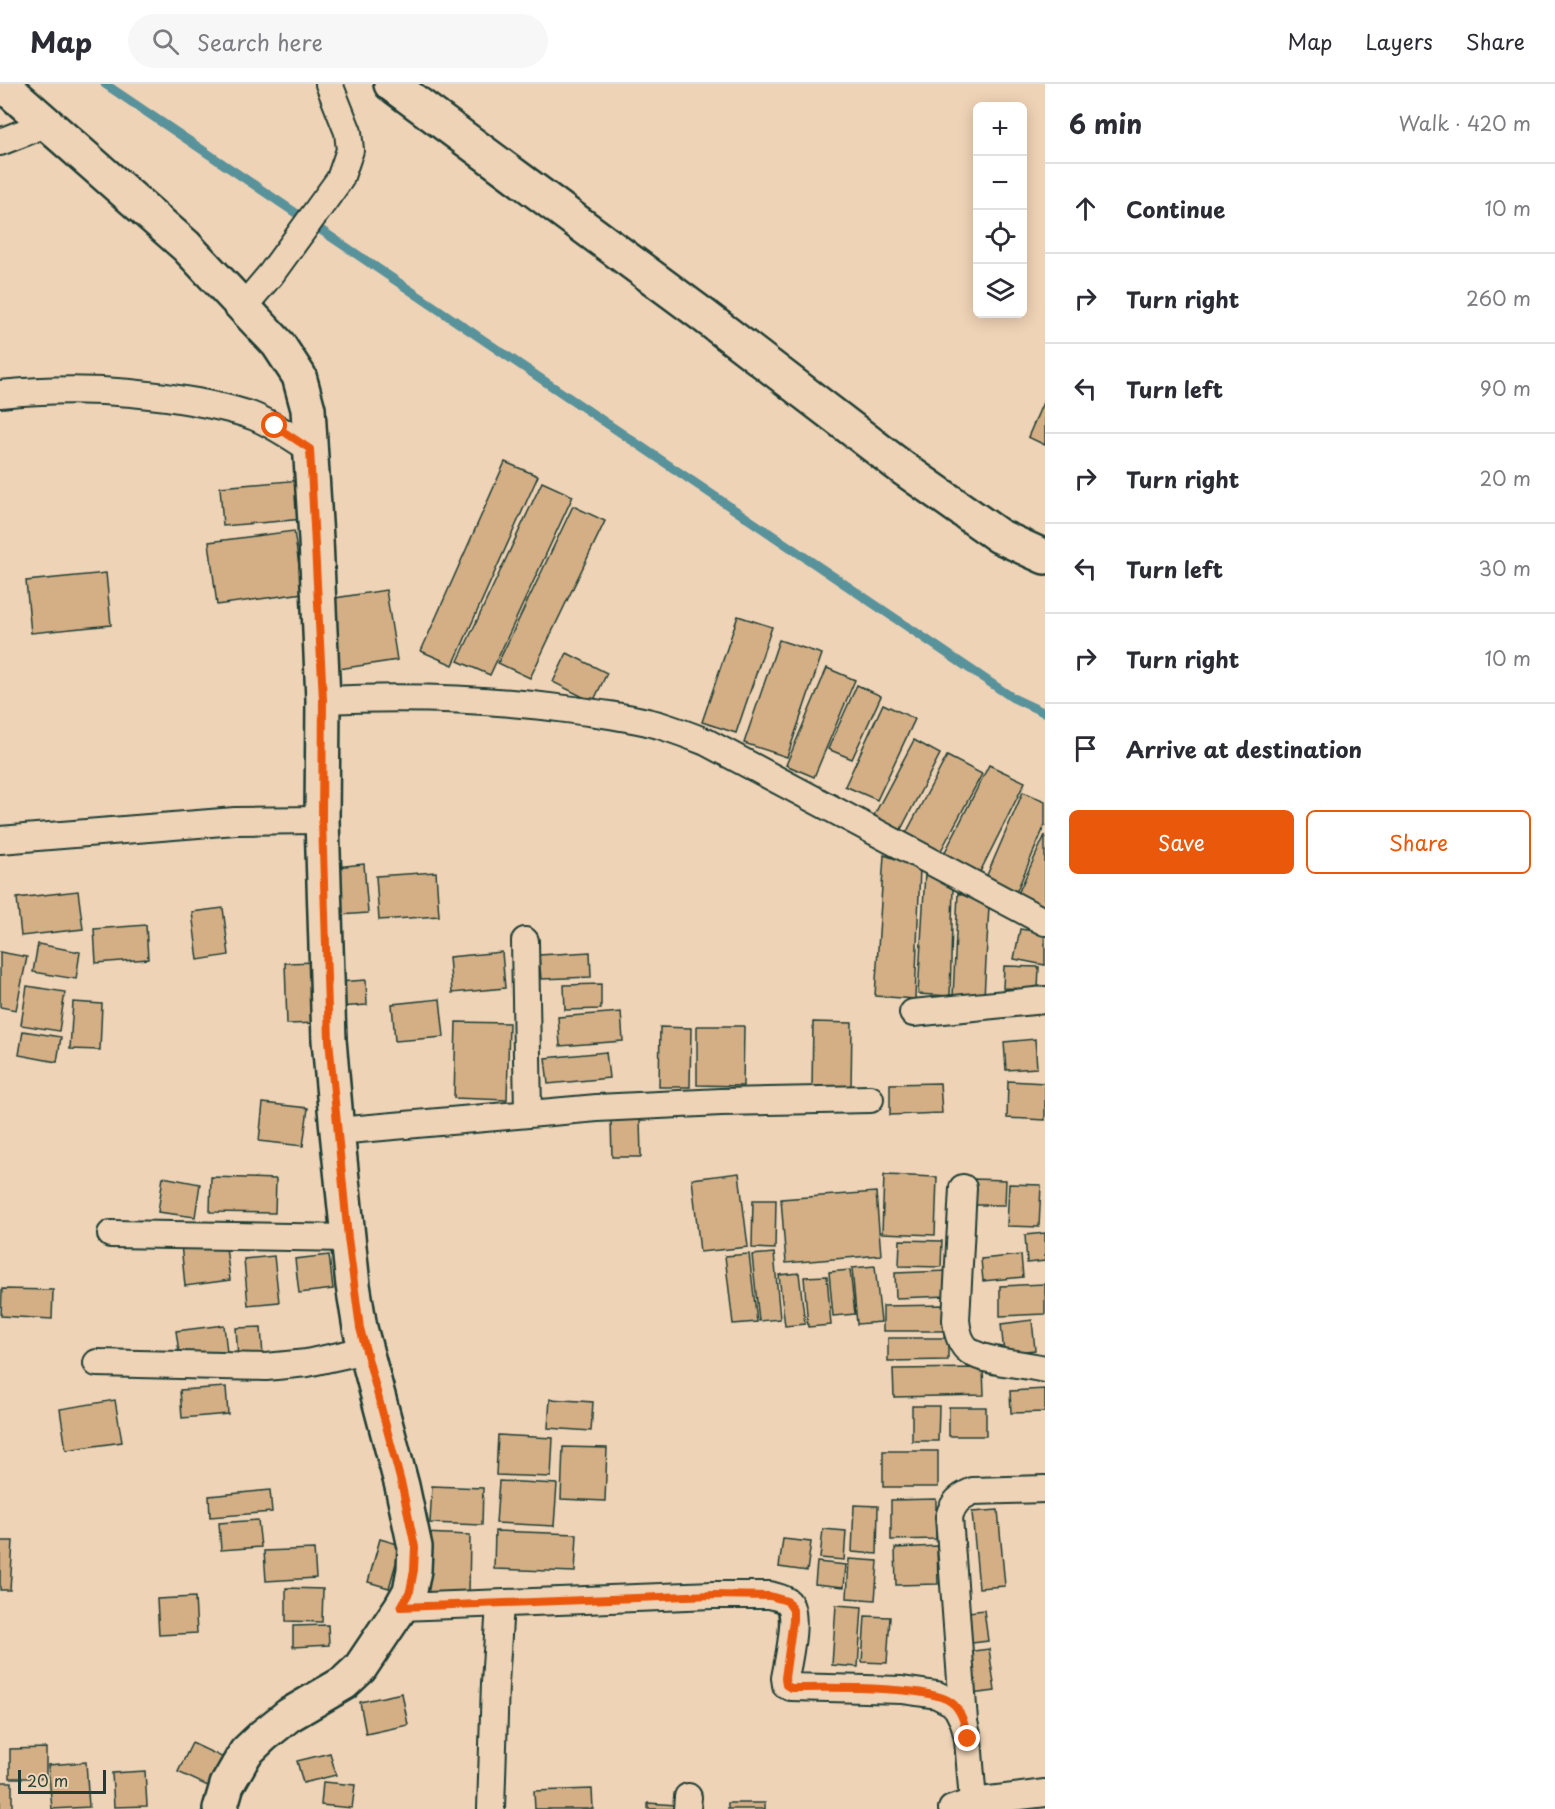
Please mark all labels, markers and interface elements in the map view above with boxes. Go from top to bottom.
search box [128,14,548,68]
text: Map [30,20,92,63]
icon: search [149,25,182,58]
text: Search here [197,25,323,58]
text: Map [1288,25,1332,57]
text: Layers [1365,25,1433,57]
text: Share [1466,25,1525,57]
map controls [973,102,1027,318]
button: + [973,102,1027,156]
text: 6 min [1069,104,1142,143]
text: Walk · 420 m [1399,108,1531,138]
button: − [973,156,1027,210]
icon: ahead [1069,192,1102,225]
text: Continue [1126,192,1225,225]
text: 10 m [1484,193,1531,223]
button: locate [973,210,1027,264]
button: layers [973,264,1027,318]
icon: right [1069,282,1102,315]
text: Turn right [1126,282,1239,315]
text: 260 m [1466,283,1531,313]
icon: left [1069,372,1102,405]
text: Turn left [1126,372,1223,405]
text: 90 m [1480,373,1531,403]
route start [261,412,287,438]
icon: right [1069,462,1102,495]
text: Turn right [1126,462,1239,495]
text: 20 m [1479,463,1531,493]
icon: left [1069,552,1102,585]
text: Turn left [1126,552,1223,585]
text: 30 m [1478,553,1531,583]
icon: right [1069,642,1102,675]
text: Turn right [1126,642,1239,675]
text: 10 m [1484,643,1531,673]
icon: arrive [1069,732,1102,765]
text: Arrive at destination [1126,732,1362,765]
button: Save [1069,810,1294,874]
button: Share [1306,810,1531,874]
route end [954,1725,980,1751]
scale bar [18,1767,106,1794]
text: 20 m [27,1768,68,1792]

